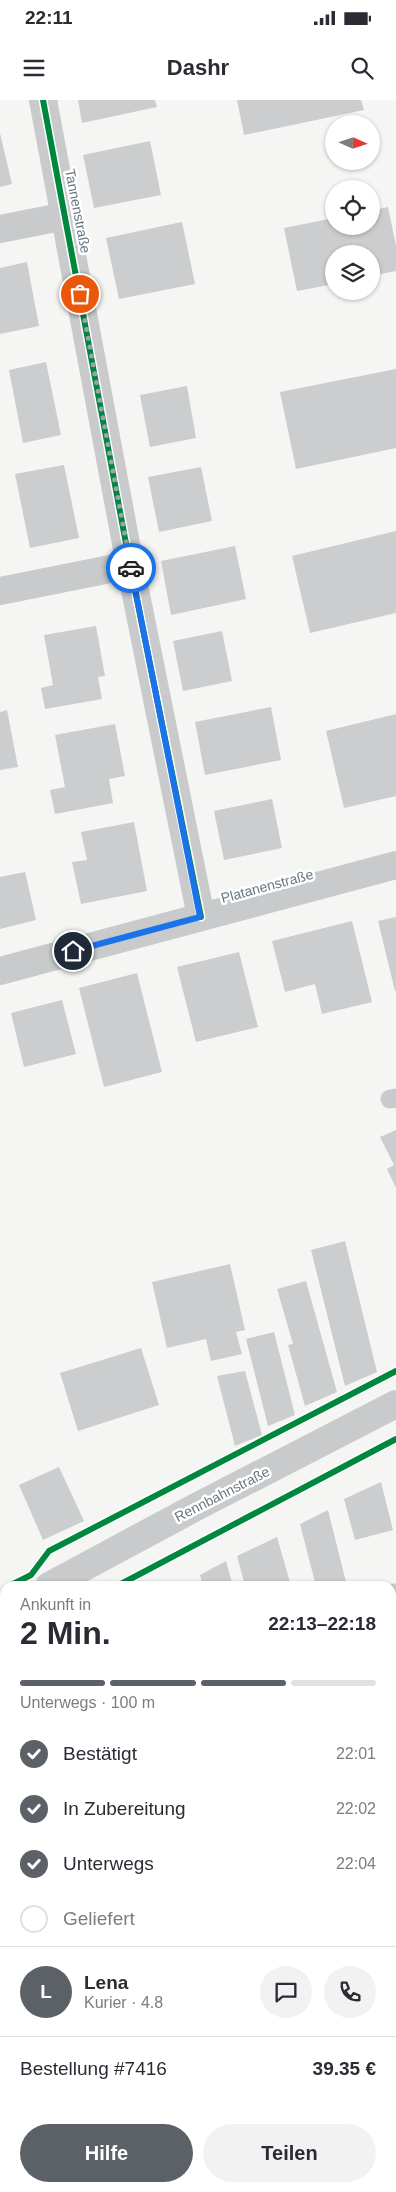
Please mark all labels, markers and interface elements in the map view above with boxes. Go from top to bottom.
text: 22:11 [25,7,73,28]
icon: menu [20,54,48,82]
icon: search [348,54,376,82]
text: Dashr [167,55,229,80]
north arrow [325,115,380,170]
map controls [325,115,380,300]
street label: Tannenstraße [62,167,94,255]
button: locate [325,180,380,235]
button: layers [325,245,380,300]
pin [59,273,101,315]
icon: bag [66,280,94,308]
courier [106,543,156,593]
icon: car [117,554,145,582]
street label: Platanenstraße [219,866,315,906]
pin [52,930,94,972]
icon: home [59,937,87,965]
street label: Rennbahnstraße [172,1463,272,1525]
text: Ankunft in [20,1596,91,1613]
text: 22:13–22:18 [268,1613,376,1634]
text: 2 Min. [20,1615,111,1651]
text: Unterwegs · 100 m [20,1694,155,1711]
icon: check [20,1740,48,1768]
text: Bestätigt [63,1743,137,1764]
text: 22:01 [336,1745,376,1762]
icon: check [20,1795,48,1823]
text: In Zubereitung [63,1798,186,1819]
text: 22:02 [336,1800,376,1817]
icon: check [20,1850,48,1878]
text: Unterwegs [63,1853,154,1874]
text: 22:04 [336,1855,376,1872]
text: Geliefert [63,1908,135,1929]
button: chat [260,1966,312,2018]
button: phone [324,1966,376,2018]
text: Lena [84,1972,128,1993]
text: L [40,1981,52,2002]
text: Kurier · 4.8 [84,1994,163,2011]
text: Bestellung #7416 [20,2058,167,2079]
text: 39.35 € [313,2058,376,2079]
button: Hilfe [20,2124,193,2182]
button: Teilen [203,2124,376,2182]

